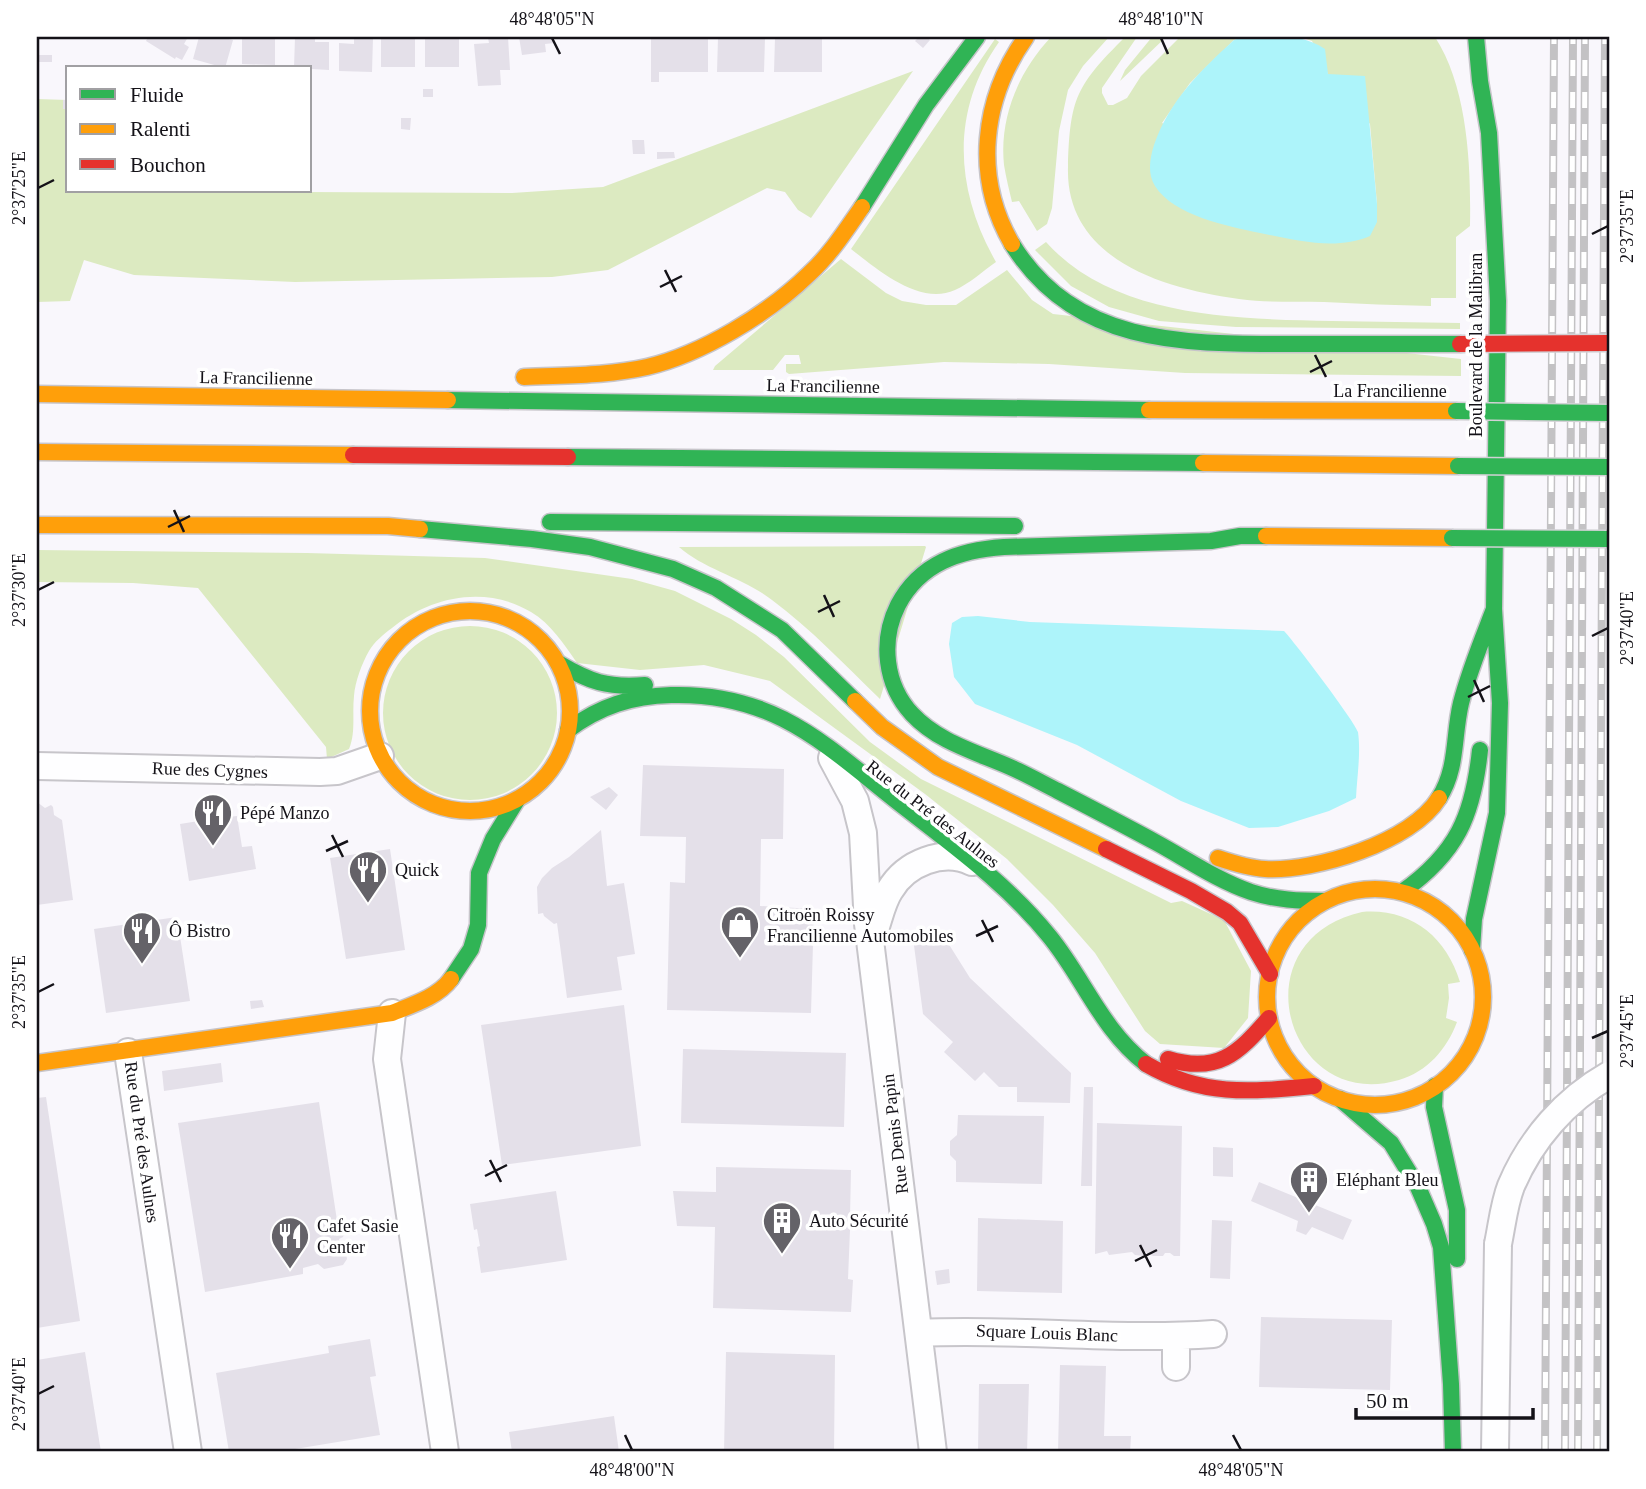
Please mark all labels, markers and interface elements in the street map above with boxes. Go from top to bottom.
text: 48°48'05"N [510,9,594,29]
text: 48°48'10"N [1119,9,1203,29]
legend [66,66,312,192]
text: Fluide [130,83,184,107]
text: Ralenti [130,117,191,141]
text: 2°37'25"E [9,151,29,225]
text: Bouchon [130,153,206,177]
text: 2°37'35"E [1617,189,1637,263]
street label: Boulevard de la Malibran [1466,253,1486,437]
street label: La Francilienne [199,367,313,389]
street label: La Francilienne [766,375,880,397]
street label: La Francilienne [1333,381,1447,401]
text: 2°37'30"E [9,553,29,627]
text: 2°37'40"E [1617,591,1637,665]
street label: Rue du Pré des Aulnes [863,756,1003,872]
street label: Rue des Cygnes [152,758,268,782]
restaurant icon: Pépé Manzo [192,792,234,847]
place label: Pépé Manzo [240,803,329,823]
restaurant icon: Quick [347,849,389,904]
place label: Quick [395,860,439,880]
shop icon: Citroën Roissy Francilienne Automobiles [719,904,761,959]
place label: Citroën Roissy Francilienne Automobiles [767,905,953,946]
restaurant icon: Ô Bistro [121,910,163,965]
place label: Ô Bistro [169,920,231,941]
text: 2°37'35"E [9,955,29,1029]
text: 2°37'45"E [1617,994,1637,1068]
street label: Rue du Pré des Aulnes [121,1060,163,1224]
street label: Rue Denis Papin [878,1073,912,1195]
building icon: Eléphant Bleu [1288,1159,1330,1214]
place label: Eléphant Bleu [1336,1170,1438,1190]
building icon: Auto Sécurité [761,1200,803,1255]
place label: Auto Sécurité [809,1211,908,1231]
restaurant icon: Cafet Sasie Center [269,1215,311,1270]
place label: Cafet Sasie Center [317,1216,398,1257]
street label: Square Louis Blanc [976,1321,1118,1345]
text: 2°37'40"E [9,1357,29,1431]
scale bar [1356,1377,1532,1421]
text: 50 m [1366,1389,1409,1413]
text: 48°48'00"N [590,1460,674,1480]
text: 48°48'05"N [1199,1460,1283,1480]

